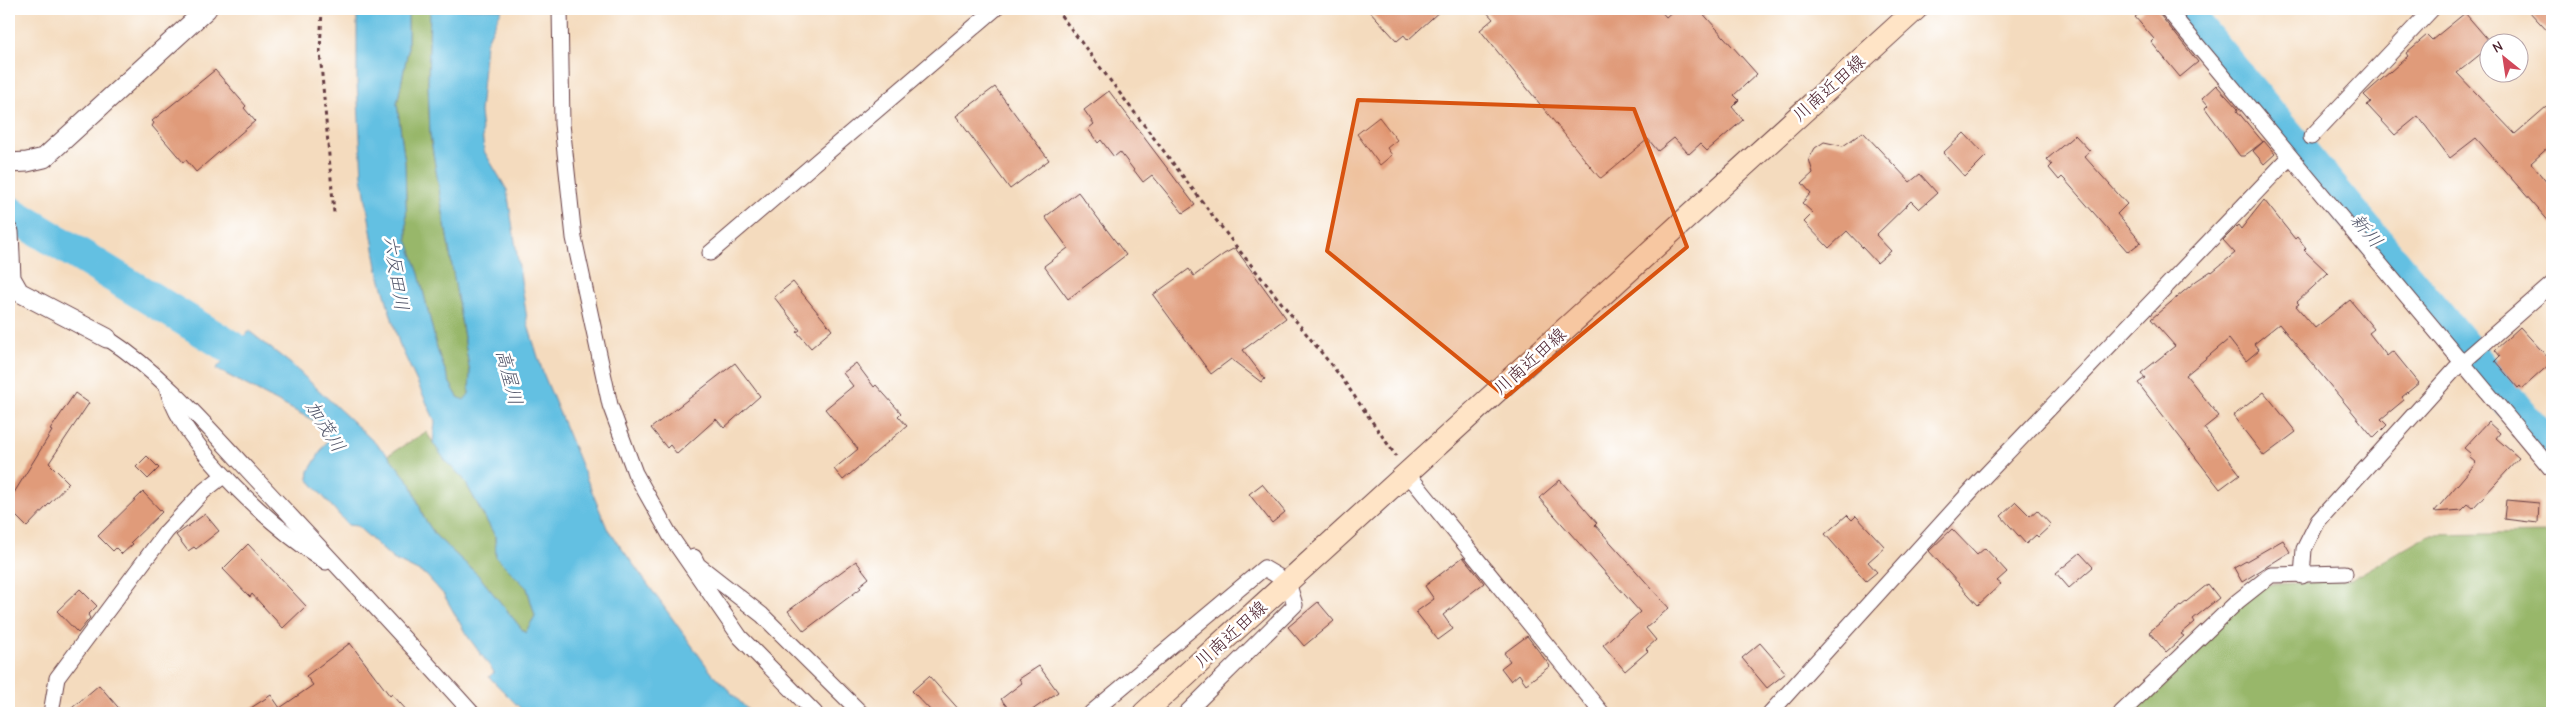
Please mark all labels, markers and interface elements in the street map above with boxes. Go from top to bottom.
north arrow [2478,32,2528,82]
text: N [2490,38,2506,57]
street label: 川南近田線 [1789,50,1870,126]
water label: 新川 [2346,209,2387,252]
water label: 六反田川 [379,234,413,312]
street label: 川南近田線 [1490,323,1571,399]
water label: 高屋川 [491,347,527,408]
water label: 加茂川 [301,397,350,457]
street label: 川南近田線 [1191,596,1272,672]

